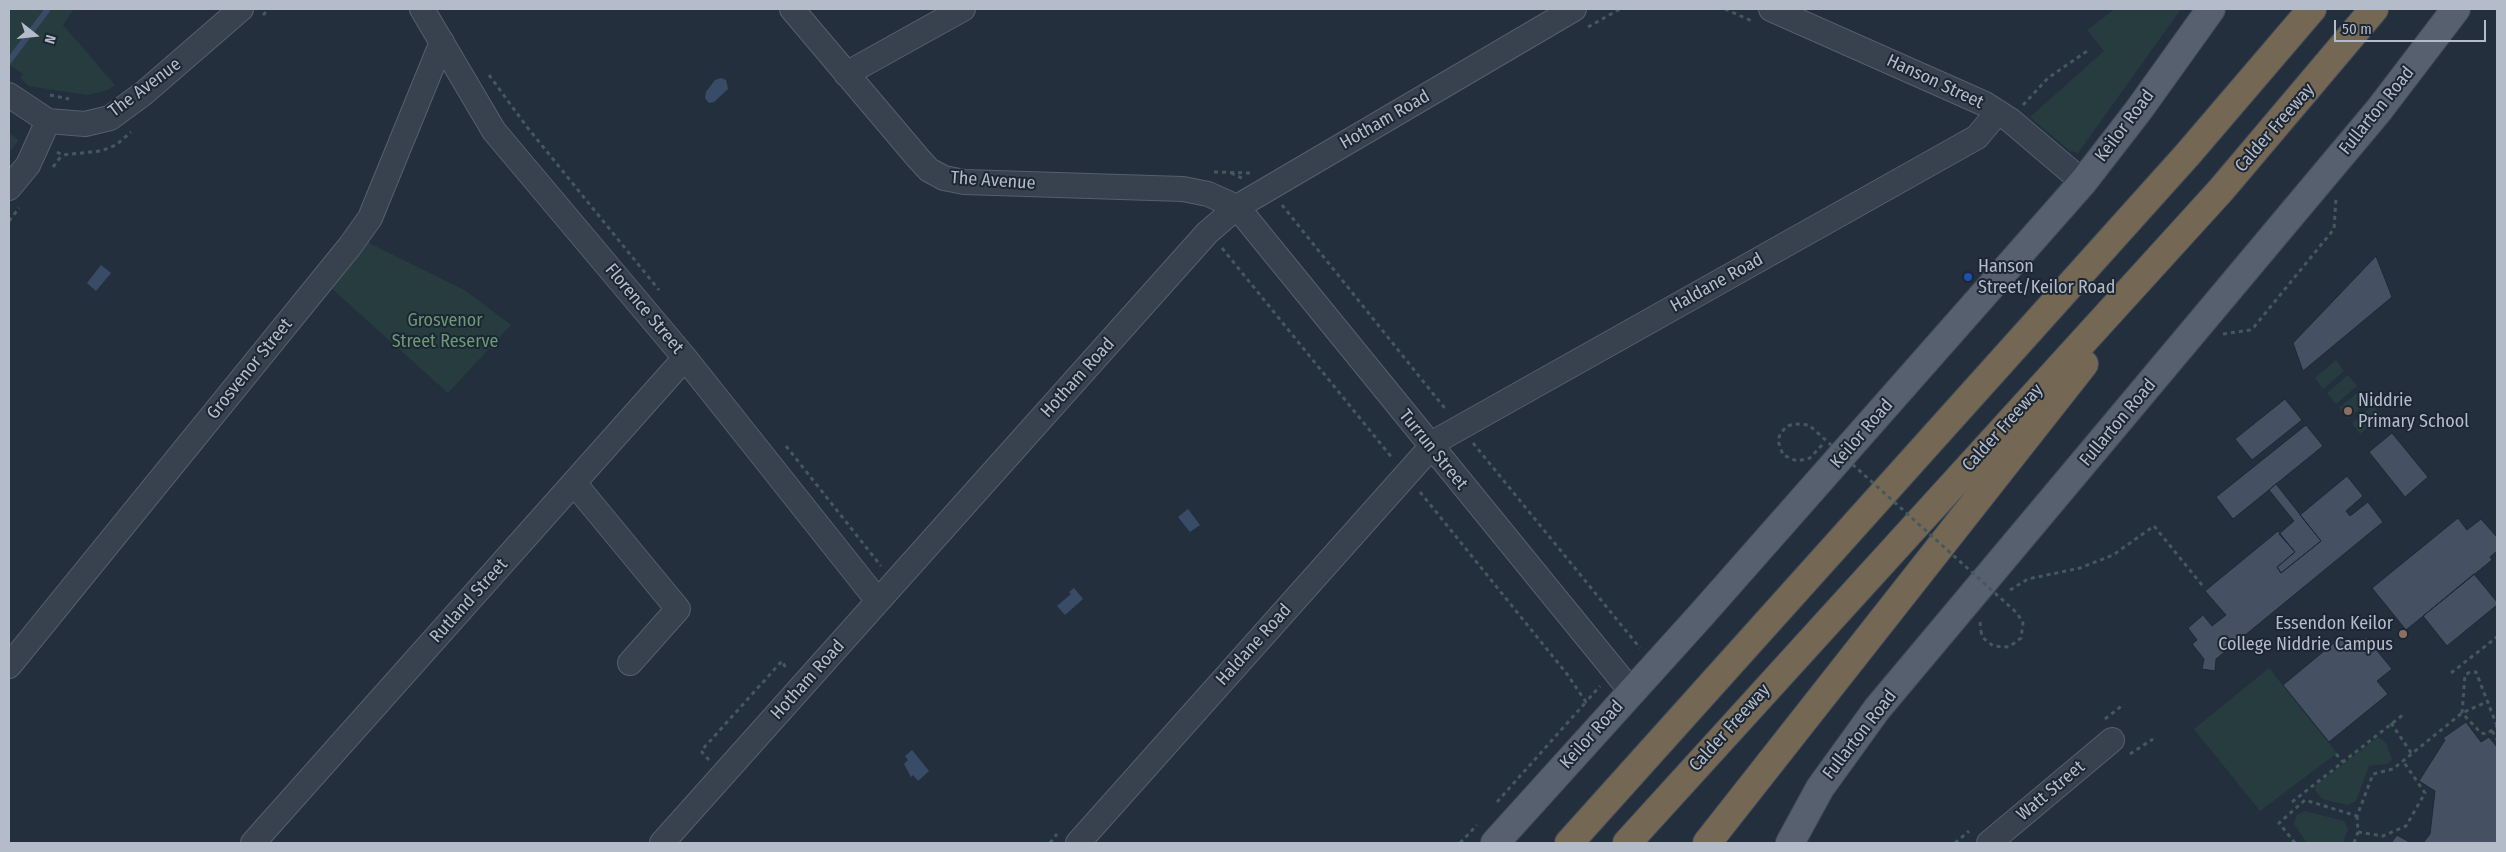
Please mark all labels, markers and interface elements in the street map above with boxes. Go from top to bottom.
north arrow [10,10,60,60]
scale bar [2336,10,2488,42]
text: 50 m [2342,20,2372,38]
text: N [41,33,59,46]
street label: Hanson Street [1883,50,1987,114]
street label: The Avenue [105,54,185,122]
street label: Fullarton Road [2335,63,2419,159]
street label: Calder Freeway [2231,79,2319,177]
street label: Hotham Road [1336,86,1434,154]
street label: Keilor Road [2091,86,2159,166]
street label: The Avenue [950,167,1036,195]
street label: Haldane Road [1667,249,1767,317]
place label: Hanson Street/Keilor Road [1978,256,2115,298]
street label: Florence Street [600,260,688,358]
marker: Hanson Street/Keilor Road [1962,271,1974,283]
park label: Grosvenor Street Reserve [392,310,498,352]
street label: Grosvenor Street [203,314,297,424]
street label: Hotham Road [1037,334,1119,422]
street label: Fullarton Road [2075,375,2161,471]
street label: Calder Freeway [1958,380,2048,476]
place label: Niddrie Primary School [2358,390,2469,432]
street label: Keilor Road [1826,395,1898,473]
marker: Niddrie Primary School [2342,405,2354,417]
street label: Turrun Street [1394,406,1472,494]
street label: Rutland Street [425,554,513,648]
street label: Haldane Road [1212,600,1296,690]
place label: Essendon Keilor College Niddrie Campus [2218,613,2393,656]
marker: Essendon Keilor College Niddrie Campus [2397,628,2409,640]
street label: Hotham Road [767,636,849,724]
street label: Calder Freeway [1685,680,1775,776]
street label: Fullarton Road [1818,686,1902,784]
street label: Keilor Road [1556,696,1628,774]
street label: Watt Street [2013,756,2089,826]

